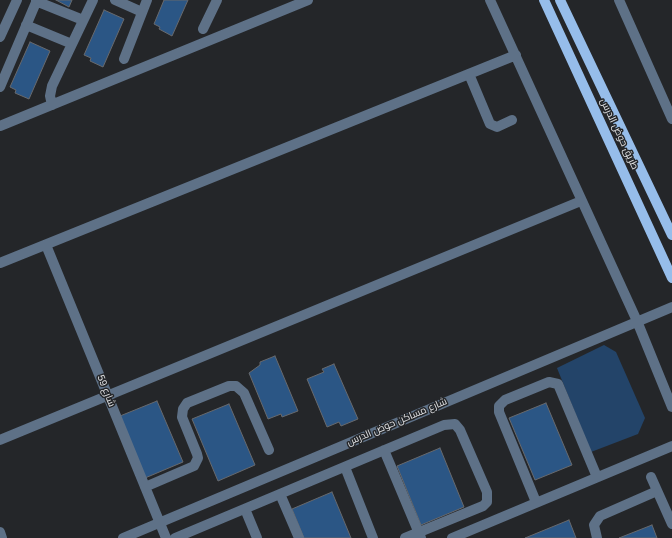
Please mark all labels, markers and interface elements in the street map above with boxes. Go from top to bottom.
street label: طريق حوض الدرس [597,96,641,172]
street label: شارع 59 [94,373,118,409]
street label: شارع مساكن حوض الدرس [345,395,449,449]

